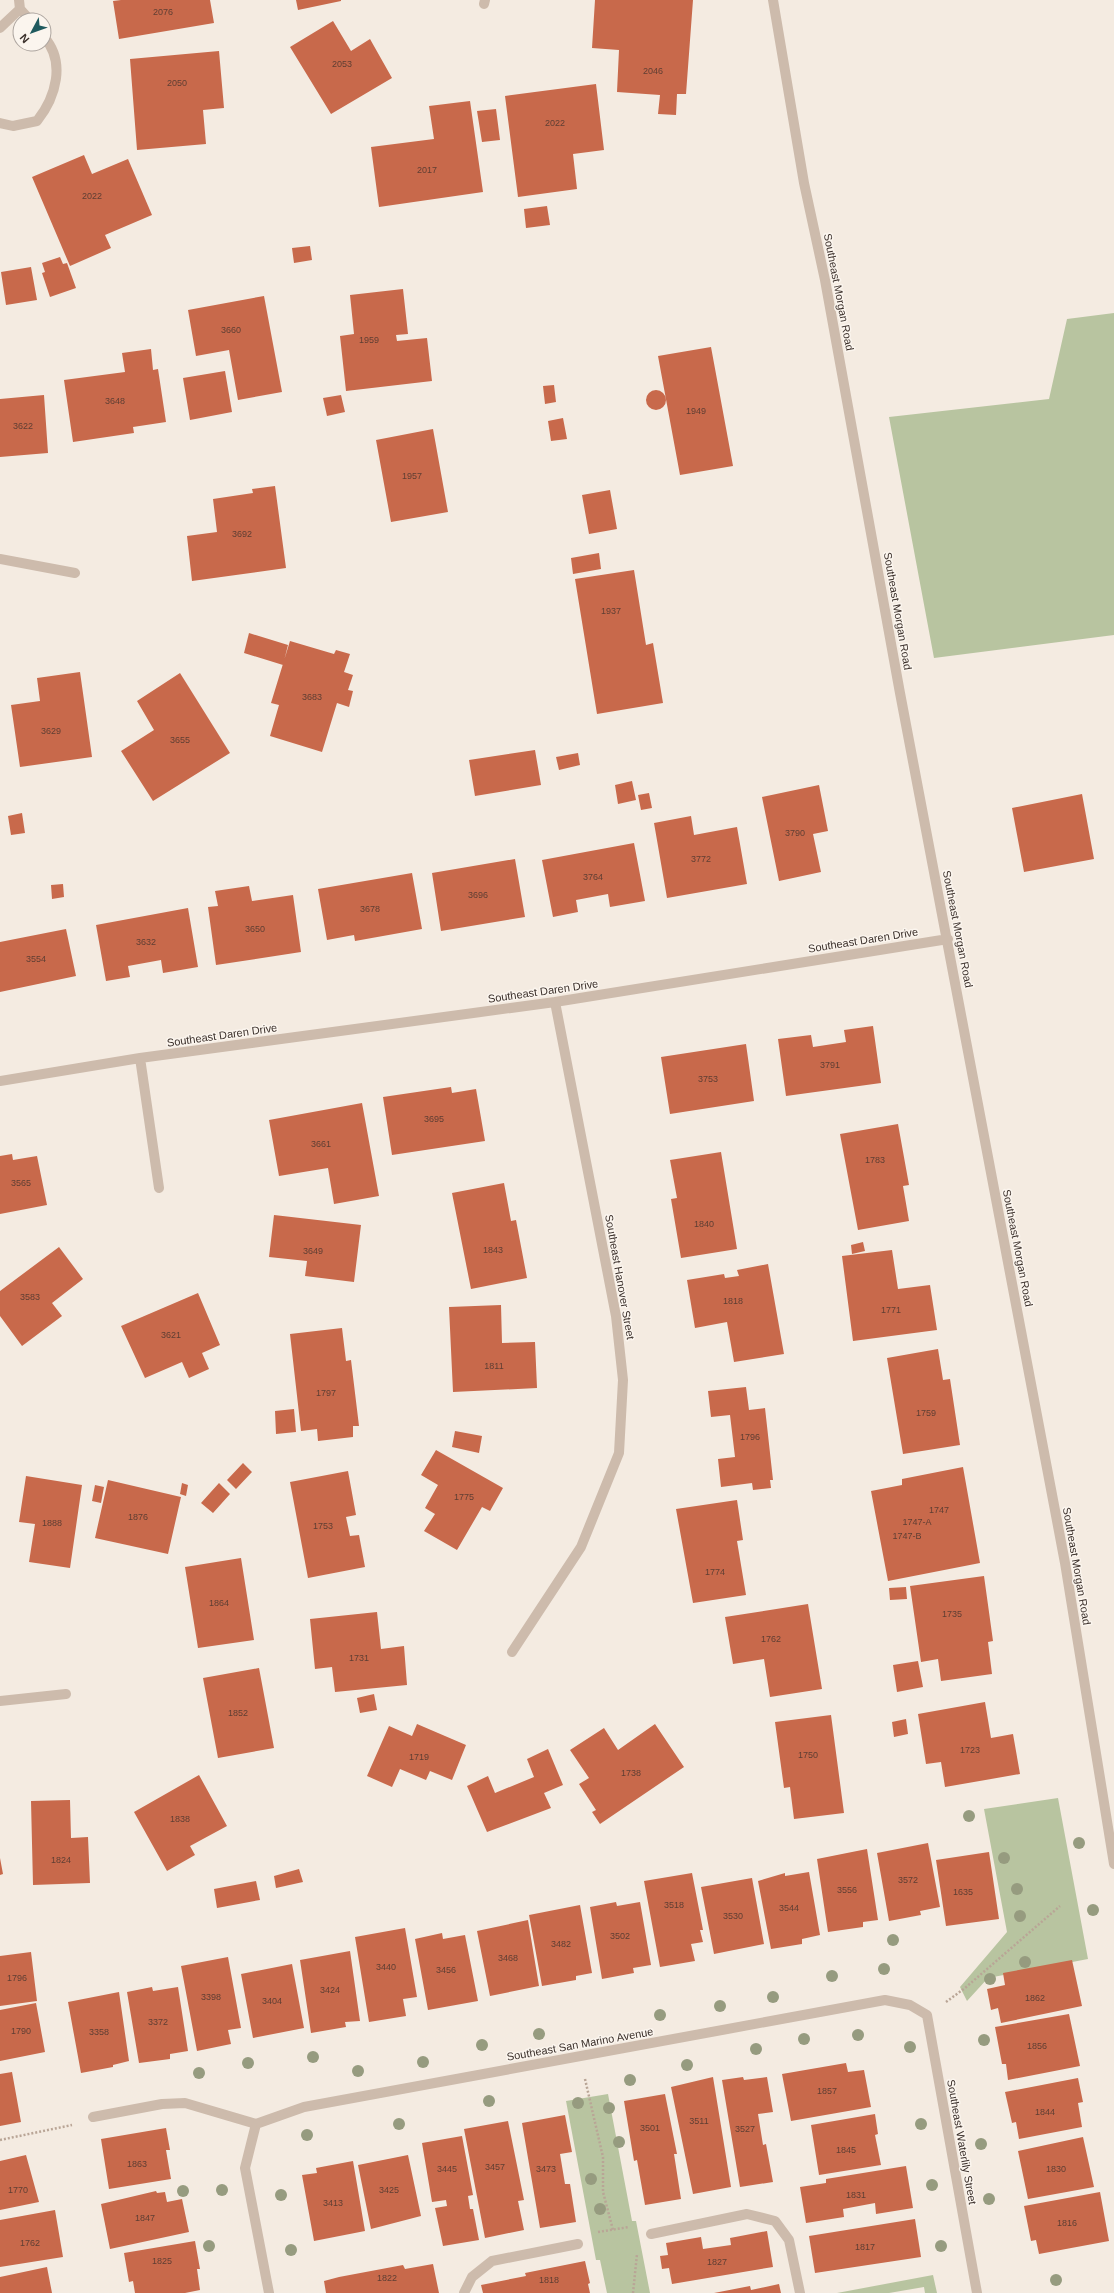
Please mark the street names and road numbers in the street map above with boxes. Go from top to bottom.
street label: Southeast Morgan Road [822,232,856,352]
street label: Southeast Morgan Road [882,551,914,671]
street label: Southeast Morgan Road [941,869,975,989]
street label: Southeast Daren Drive [807,925,919,955]
street label: Southeast Daren Drive [487,977,599,1005]
street label: Southeast Daren Drive [166,1021,278,1049]
street label: Southeast Morgan Road [1001,1188,1035,1308]
street label: Southeast Hanover Street [603,1214,637,1340]
street label: Southeast Morgan Road [1061,1506,1093,1626]
street label: Southeast San Marino Avenue [506,2025,654,2063]
street label: Southeast Waterlily Street [945,2079,979,2205]

